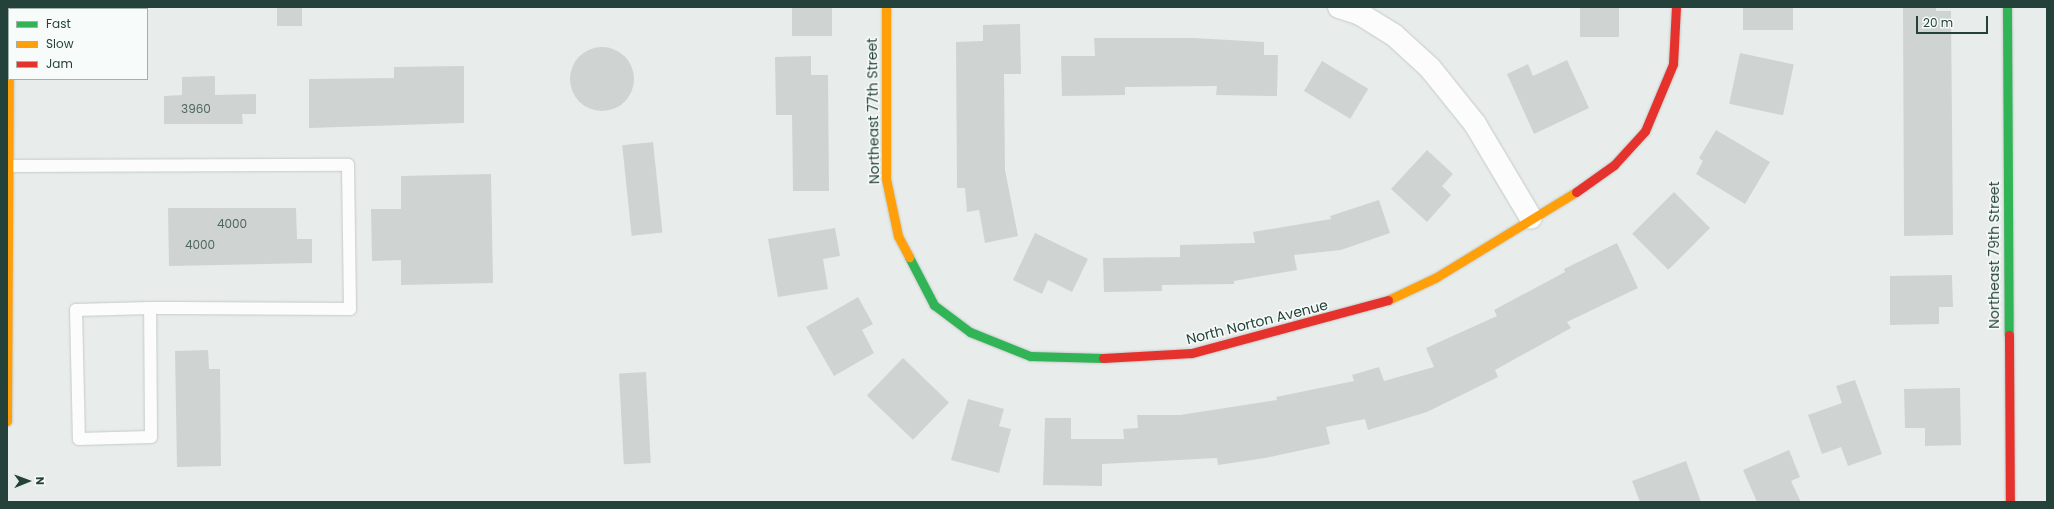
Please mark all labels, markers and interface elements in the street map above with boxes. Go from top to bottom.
legend [8,8,148,80]
scale bar [1918,8,1990,34]
text: 20 m [1923,14,1953,31]
text: Fast [46,15,71,32]
text: Slow [46,35,74,52]
street label: Northeast 77th Street [863,38,883,184]
text: Jam [46,55,73,72]
house number: 3960 [181,102,211,116]
street label: Northeast 79th Street [1986,181,2002,329]
house number: 4000 [217,217,247,231]
house number: 4000 [185,238,215,252]
street label: North Norton Avenue [1185,296,1329,348]
north arrow [8,461,48,501]
text: N [32,477,48,485]

